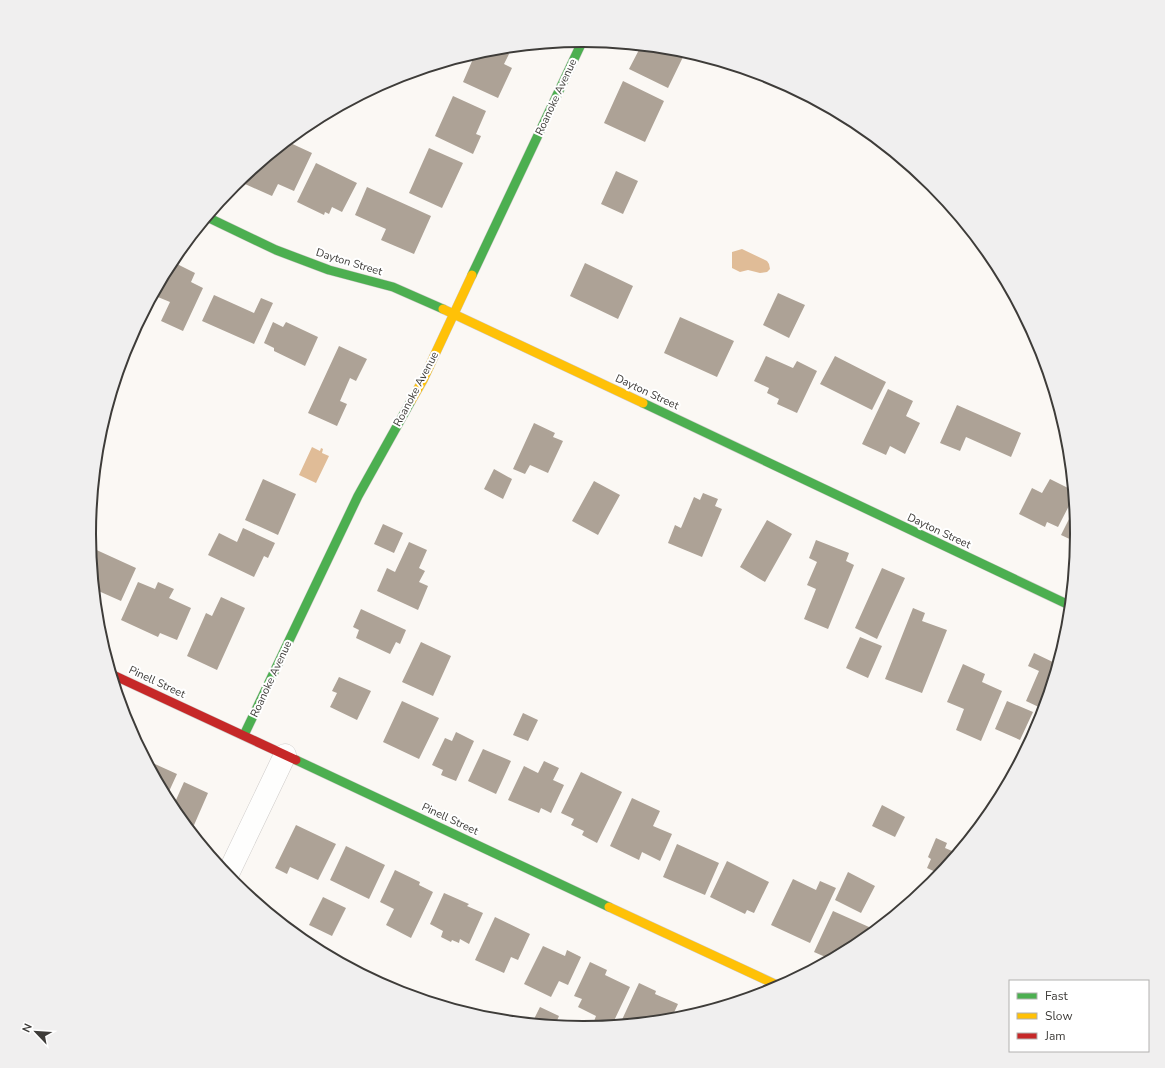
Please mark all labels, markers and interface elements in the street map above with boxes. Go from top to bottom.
street label: Roanoke Avenue [532,56,580,138]
street label: Dayton Street [314,245,384,279]
street label: Roanoke Avenue [390,349,442,429]
street label: Dayton Street [613,371,681,413]
street label: Dayton Street [905,510,973,552]
street label: Roanoke Avenue [247,638,295,720]
street label: Pinell Street [126,662,188,702]
street label: Pinell Street [419,799,481,839]
legend [1009,980,1149,1052]
text: Fast [1045,988,1068,1004]
text: Slow [1045,1008,1073,1024]
north arrow [16,1012,56,1052]
text: N [19,1021,36,1035]
text: Jam [1044,1028,1066,1044]

